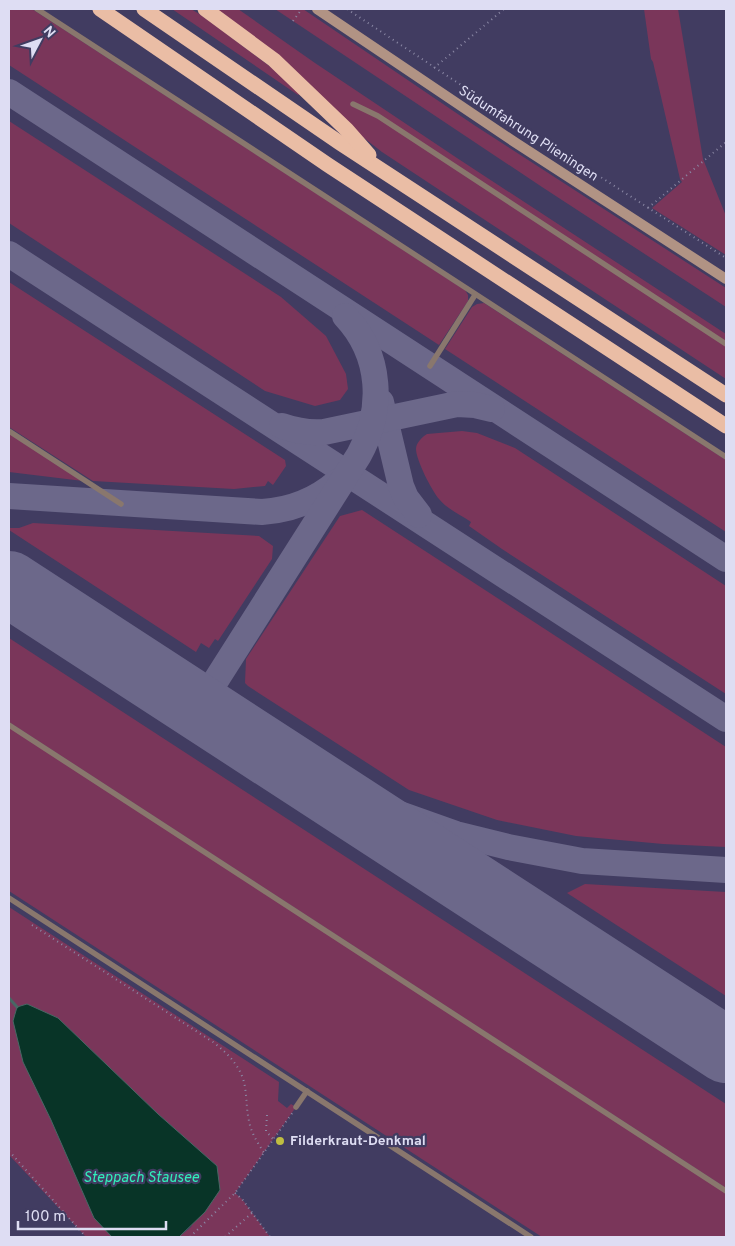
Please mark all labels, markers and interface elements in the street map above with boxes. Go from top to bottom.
north arrow [15,15,65,65]
text: N [39,23,58,42]
street label: Südumfahrung Plieningen [455,82,601,186]
place label: Filderkraut-Denkmal [290,1133,426,1150]
marker: Filderkraut-Denkmal [274,1135,286,1147]
water label: Steppach Stausee [83,1169,199,1188]
scale bar [18,1198,165,1230]
text: 100 m [25,1208,66,1227]

